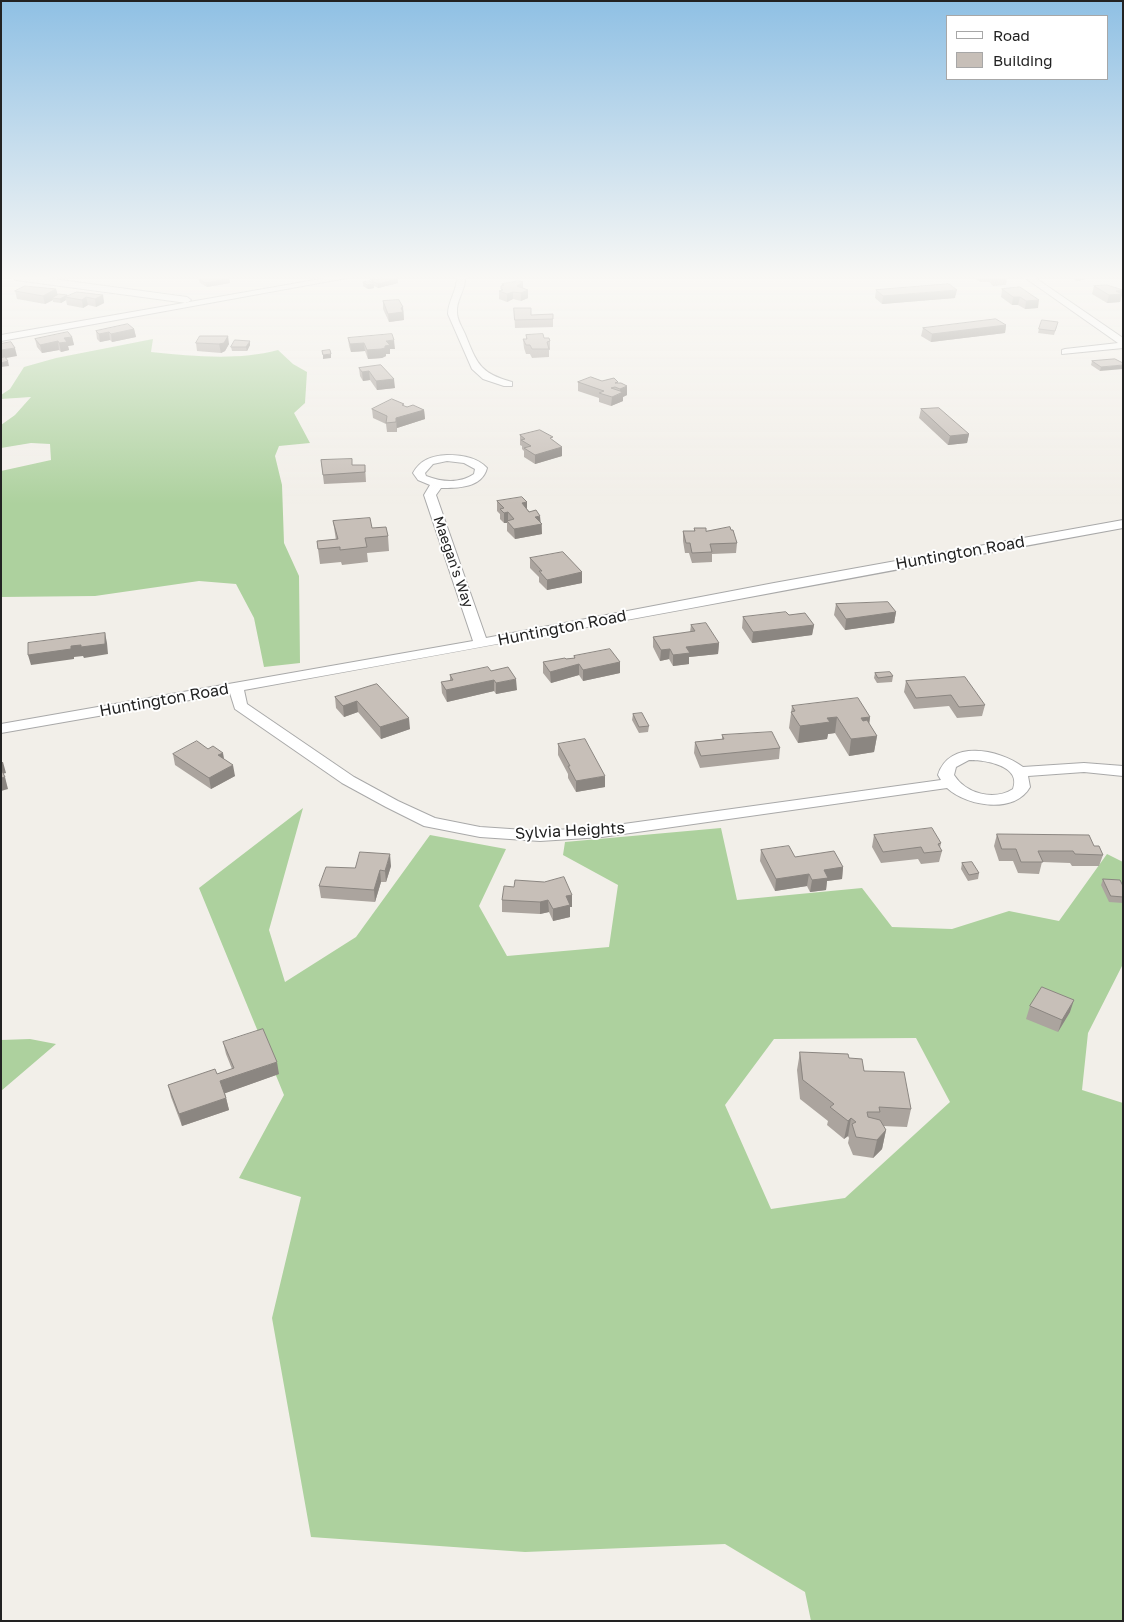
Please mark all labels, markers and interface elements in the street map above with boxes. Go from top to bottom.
legend [946,15,1109,80]
text: Road [993,26,1030,44]
text: Building [993,51,1053,69]
street label: Maegan's Way [430,514,476,610]
street label: Huntington Road [894,532,1026,574]
street label: Huntington Road [496,606,628,650]
street label: Huntington Road [98,679,230,721]
street label: Sylvia Heights [514,819,626,843]

